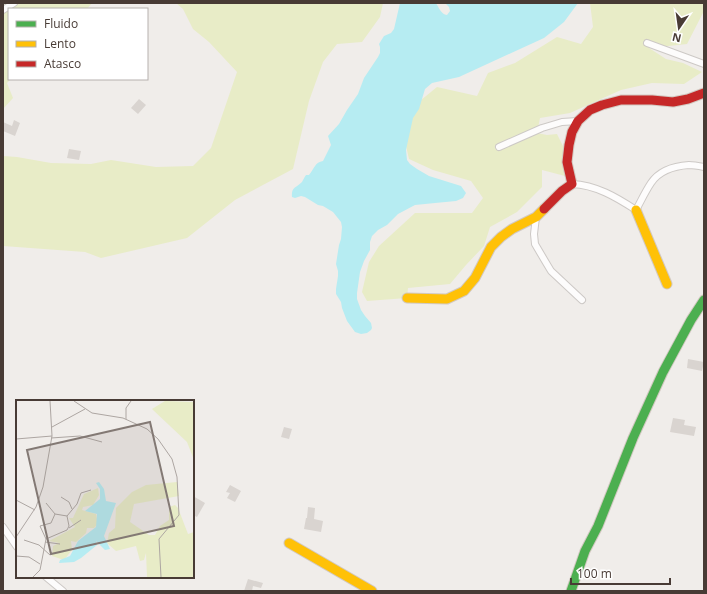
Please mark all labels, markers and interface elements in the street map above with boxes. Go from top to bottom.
legend [8,8,148,80]
north arrow [659,8,699,48]
text: Fluido [44,15,78,32]
text: N [671,30,683,47]
text: Lento [44,35,76,52]
text: Atasco [44,55,81,72]
inset map [16,400,194,578]
scale bar [571,560,670,586]
text: 100 m [577,565,612,582]

